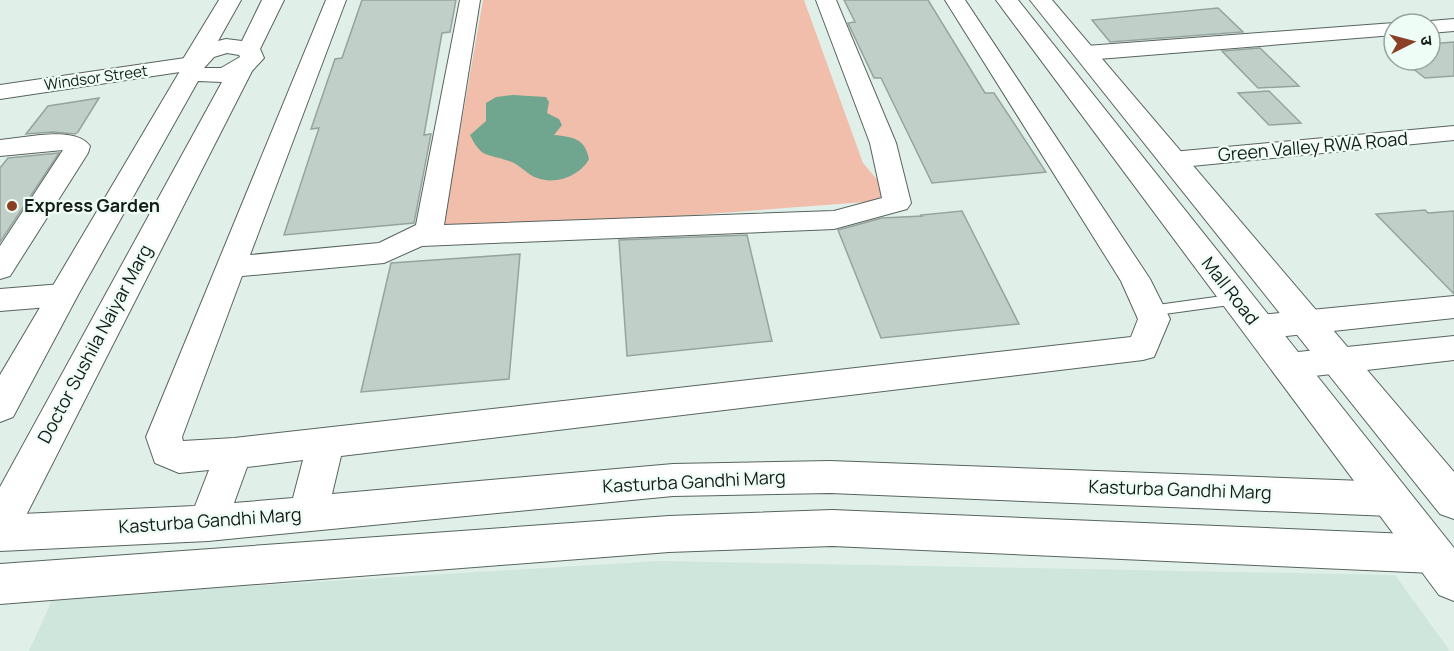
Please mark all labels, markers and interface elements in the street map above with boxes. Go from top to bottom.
north arrow [1382,12,1442,72]
text: उ [1415,35,1438,47]
street label: Windsor Street [43,60,149,95]
street label: Green Valley RWA Road [1217,126,1409,166]
place label: Express Garden [24,193,160,217]
marker: Express Garden [5,199,19,213]
street label: Doctor Sushila Naiyar Marg [31,240,157,447]
street label: Mall Road [1197,252,1265,329]
street label: Kasturba Gandhi Marg [602,464,786,498]
street label: Kasturba Gandhi Marg [1088,474,1272,504]
street label: Kasturba Gandhi Marg [118,502,302,538]

